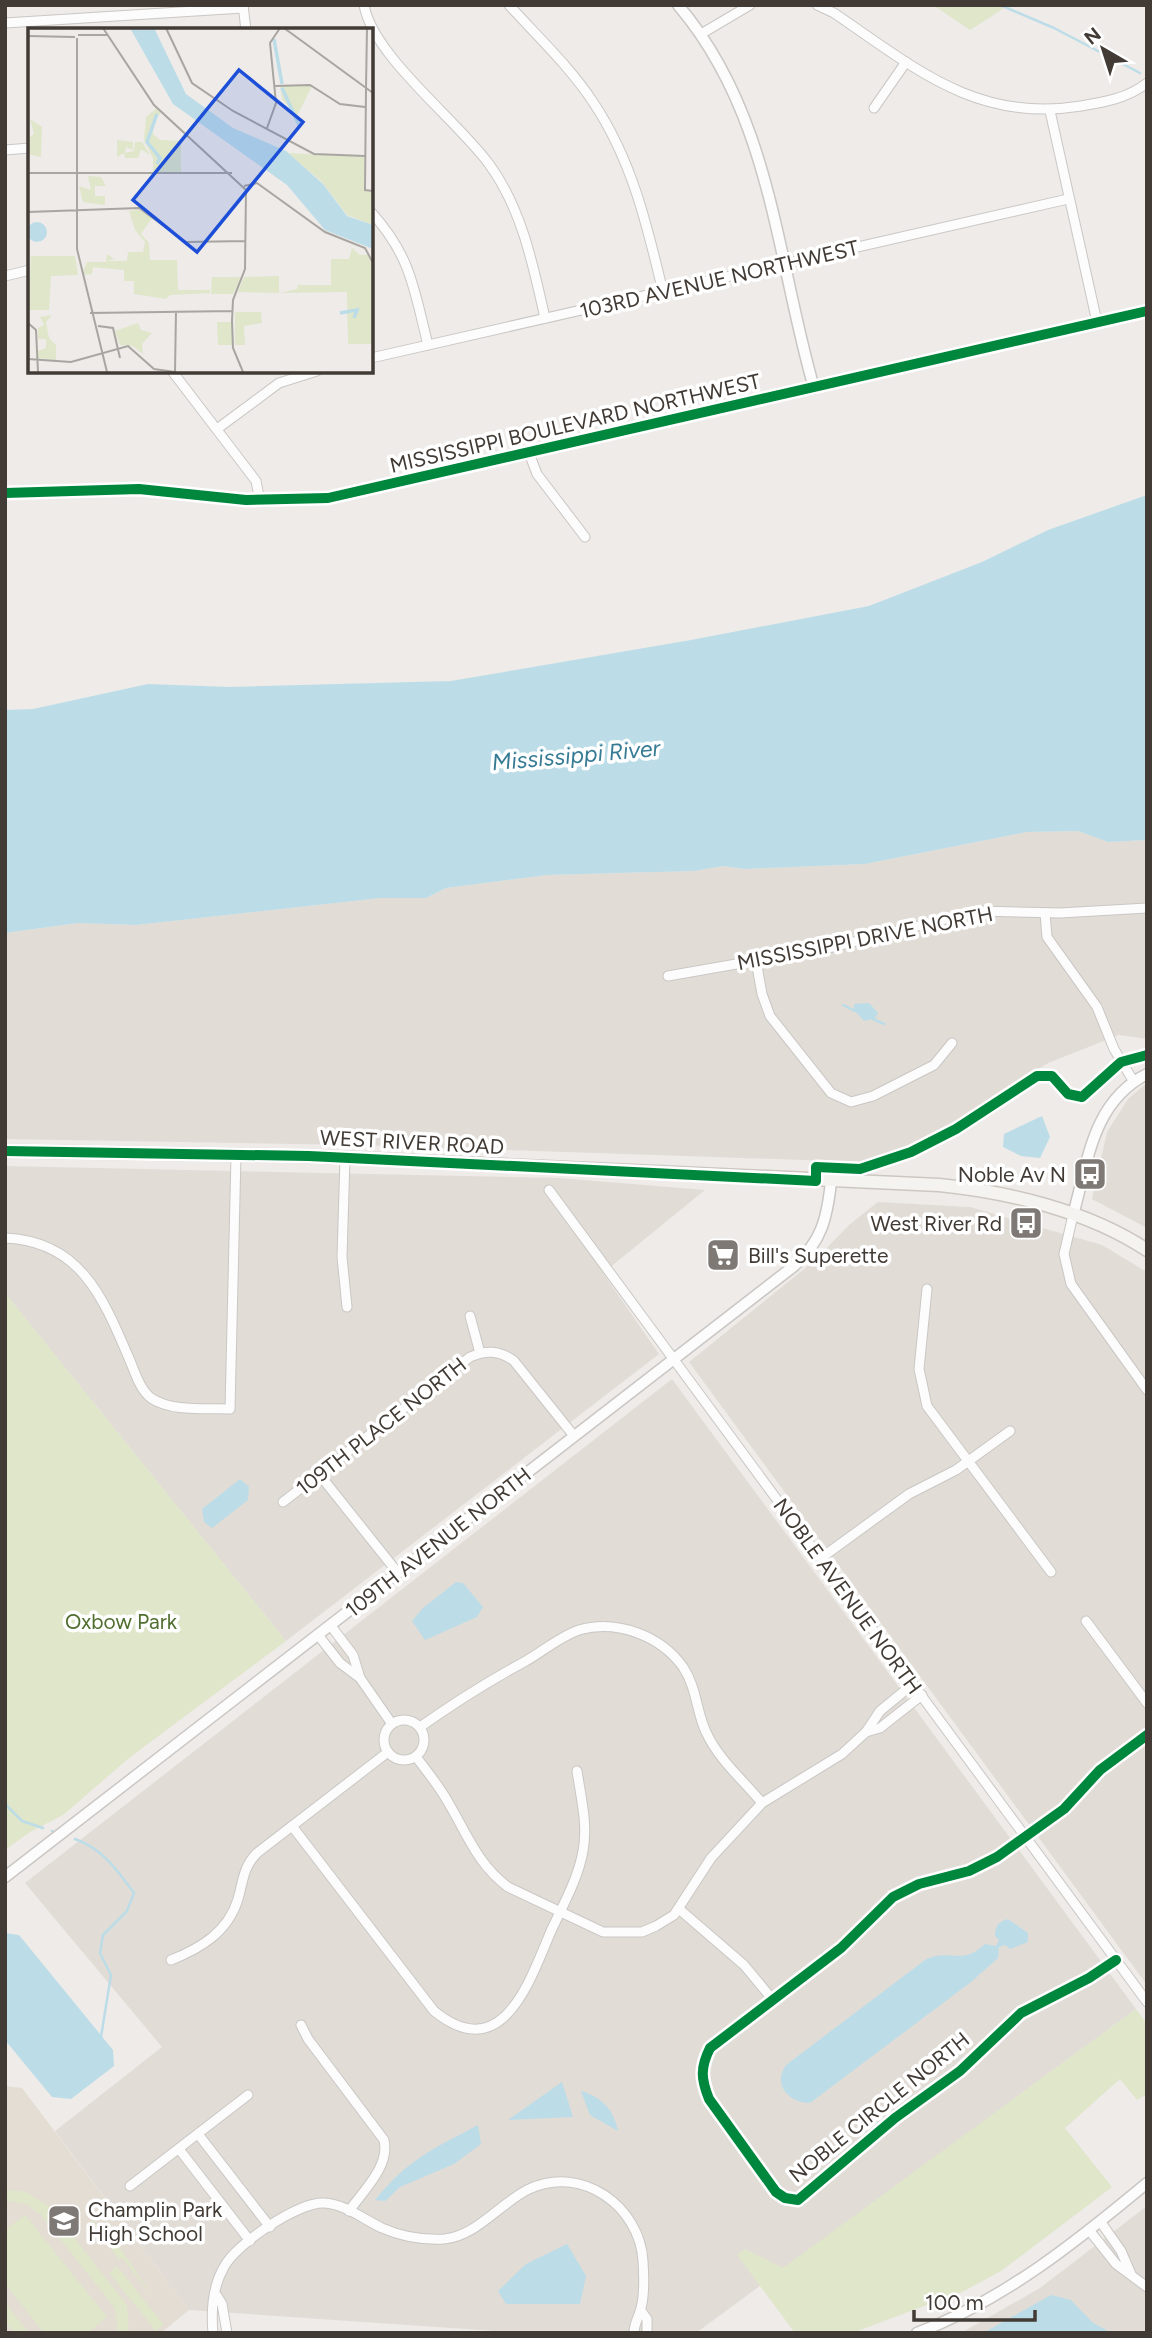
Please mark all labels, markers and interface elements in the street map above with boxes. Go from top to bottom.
north arrow [1068,14,1138,84]
text: N [1080,23,1106,50]
inset map [28,28,373,373]
street label: 103RD AVENUE NORTHWEST [577,235,861,323]
street label: MISSISSIPPI BOULEVARD NORTHWEST [387,368,763,478]
water label: Mississippi River [491,734,663,776]
street label: MISSISSIPPI DRIVE NORTH [735,901,995,975]
street label: WEST RIVER ROAD [319,1125,505,1159]
bus stop icon: Noble Av N [1071,1155,1109,1193]
place label: Noble Av N [958,1162,1066,1187]
bus stop icon: West River Rd [1007,1204,1045,1242]
place label: West River Rd [870,1211,1002,1236]
supermarket icon: Bill's Superette [704,1236,742,1274]
place label: Bill's Superette [748,1243,888,1268]
street label: 109TH PLACE NORTH [291,1352,471,1500]
street label: 109TH AVENUE NORTH [340,1462,536,1622]
street label: NOBLE AVENUE NORTH [769,1493,927,1699]
park label: Oxbow Park [65,1609,178,1634]
street label: NOBLE CIRCLE NORTH [784,2027,974,2187]
place label: Champlin Park High School [88,2197,223,2246]
school or university icon: Champlin Park High School [45,2202,83,2240]
scale bar [914,2278,1035,2322]
text: 100 m [925,2290,984,2315]

